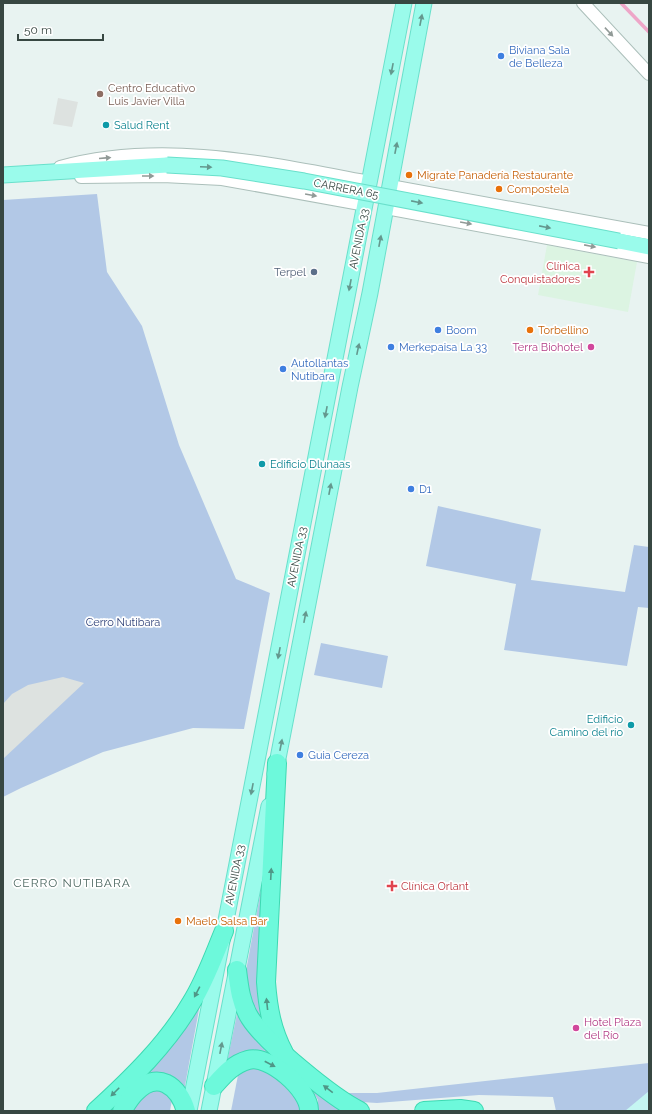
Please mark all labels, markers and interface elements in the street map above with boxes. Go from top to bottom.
one-way arrow [418,14,424,26]
scale bar [18,16,103,42]
text: 50 m [24,23,52,37]
one-way arrow [605,27,614,37]
place label: Biviana Sala de Belleza [509,44,570,70]
marker: Biviana Sala de Belleza [496,51,506,61]
one-way arrow [388,63,394,75]
place label: Centro Educativo Luis Javier Villa [108,82,196,108]
marker: Centro Educativo Luis Javier Villa [95,89,105,99]
place label: Salud Rent [114,119,170,132]
marker: Salud Rent [101,120,111,130]
one-way arrow [394,141,400,154]
one-way arrow [99,155,111,162]
one-way arrow [200,164,212,171]
place label: Migrate Panadería Restaurante [417,169,574,182]
marker: Migrate Panadería Restaurante [404,170,414,180]
one-way arrow [142,173,155,179]
street label: CARRERA 65 [313,176,379,202]
place label: Compostela [507,183,569,196]
marker: Compostela [494,184,504,194]
one-way arrow [305,192,317,198]
one-way arrow [411,200,423,206]
street label: AVENIDA 33 [347,207,371,270]
one-way arrow [459,220,472,226]
one-way arrow [539,224,551,230]
one-way arrow [377,235,383,247]
one-way arrow [584,243,596,249]
place label: Clínica Conquistadores [500,260,580,286]
place label: Terpel [274,266,306,279]
marker: Clínica Conquistadores [583,266,595,278]
marker: Terpel [309,267,319,277]
one-way arrow [347,278,353,291]
place label: Boom [446,324,477,337]
place label: Torbellino [538,324,589,337]
marker: Boom [433,325,443,335]
marker: Torbellino [525,325,535,335]
place label: Merkepaisa La 33 [399,341,487,354]
place label: Terra Biohotel [512,341,583,354]
marker: Merkepaisa La 33 [386,342,396,352]
marker: Terra Biohotel [586,342,596,352]
one-way arrow [355,343,361,355]
place label: Autollantas Nutibara [291,357,348,383]
marker: Autollantas Nutibara [278,364,288,374]
one-way arrow [322,406,328,418]
place label: Edificio Dlunaas [270,458,350,471]
marker: Edificio Dlunaas [257,459,267,469]
one-way arrow [327,483,333,496]
place label: D1 [419,483,432,496]
marker: D1 [406,484,416,494]
street label: AVENIDA 33 [285,525,309,588]
one-way arrow [303,611,309,623]
park label: Cerro Nutibara [86,616,160,629]
one-way arrow [275,647,281,660]
place label: Edificio Camino del río [550,713,623,739]
marker: Edificio Camino del río [626,720,636,730]
one-way arrow [278,739,284,751]
place label: Guia Cereza [308,749,369,762]
marker: Guia Cereza [295,750,305,760]
one-way arrow [249,783,255,795]
street label: AVENIDA 33 [223,843,247,906]
one-way arrow [268,867,274,880]
district label: CERRO NUTIBARA [13,876,131,890]
marker: Clínica Orlant [386,880,398,892]
place label: Clínica Orlant [401,880,469,893]
place label: Maelo Salsa Bar [186,915,267,928]
marker: Maelo Salsa Bar [173,916,183,926]
one-way arrow [194,986,200,998]
one-way arrow [264,998,271,1010]
place label: Hotel Plaza del Río [584,1016,641,1042]
marker: Hotel Plaza del Río [571,1023,581,1033]
one-way arrow [219,1042,225,1054]
one-way arrow [264,1061,276,1067]
one-way arrow [323,1086,333,1094]
one-way arrow [110,1087,120,1097]

